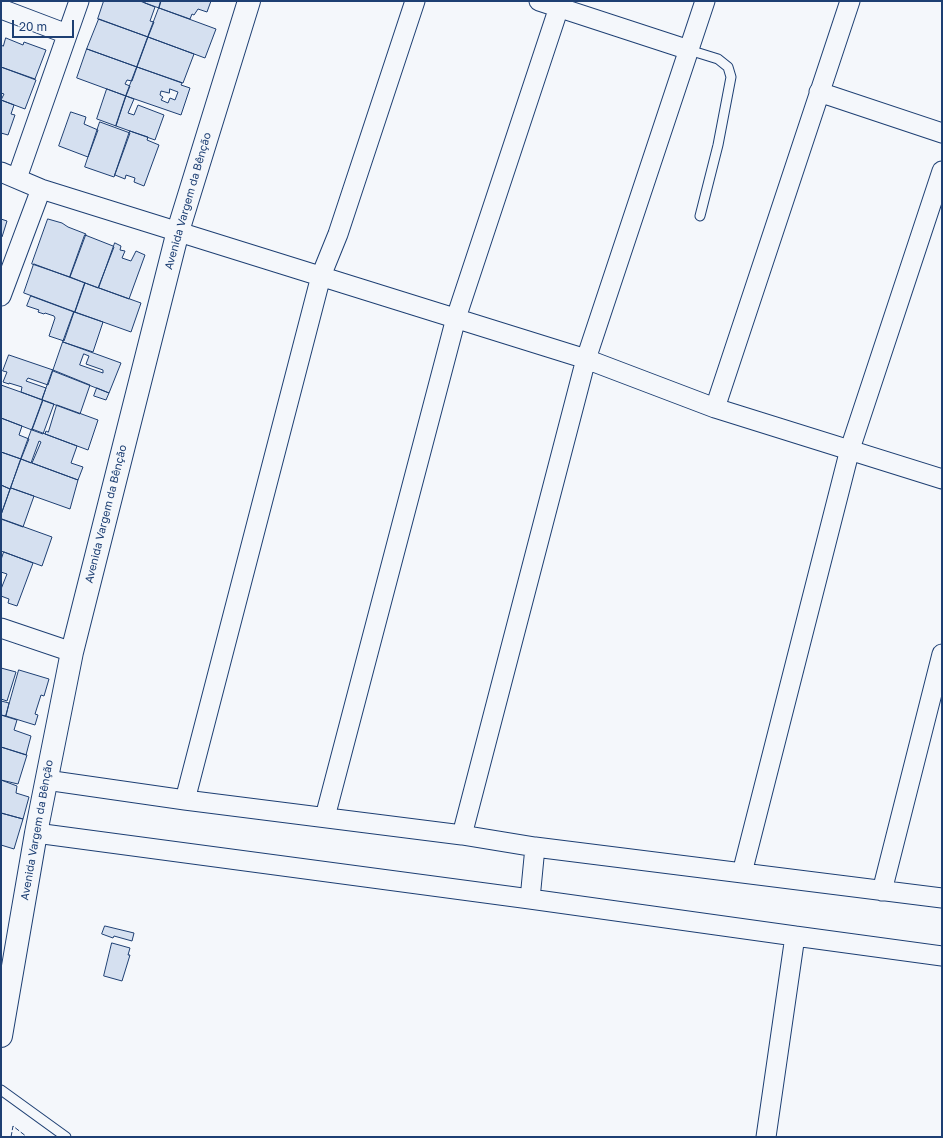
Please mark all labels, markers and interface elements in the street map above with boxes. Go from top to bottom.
scale bar [14,12,76,38]
text: 20 m [19,19,47,34]
street label: Avenida Vargem da Bênção [162,131,214,271]
street label: Avenida Vargem da Bênção [82,443,130,585]
street label: Avenida Vargem da Bênção [18,759,56,901]

